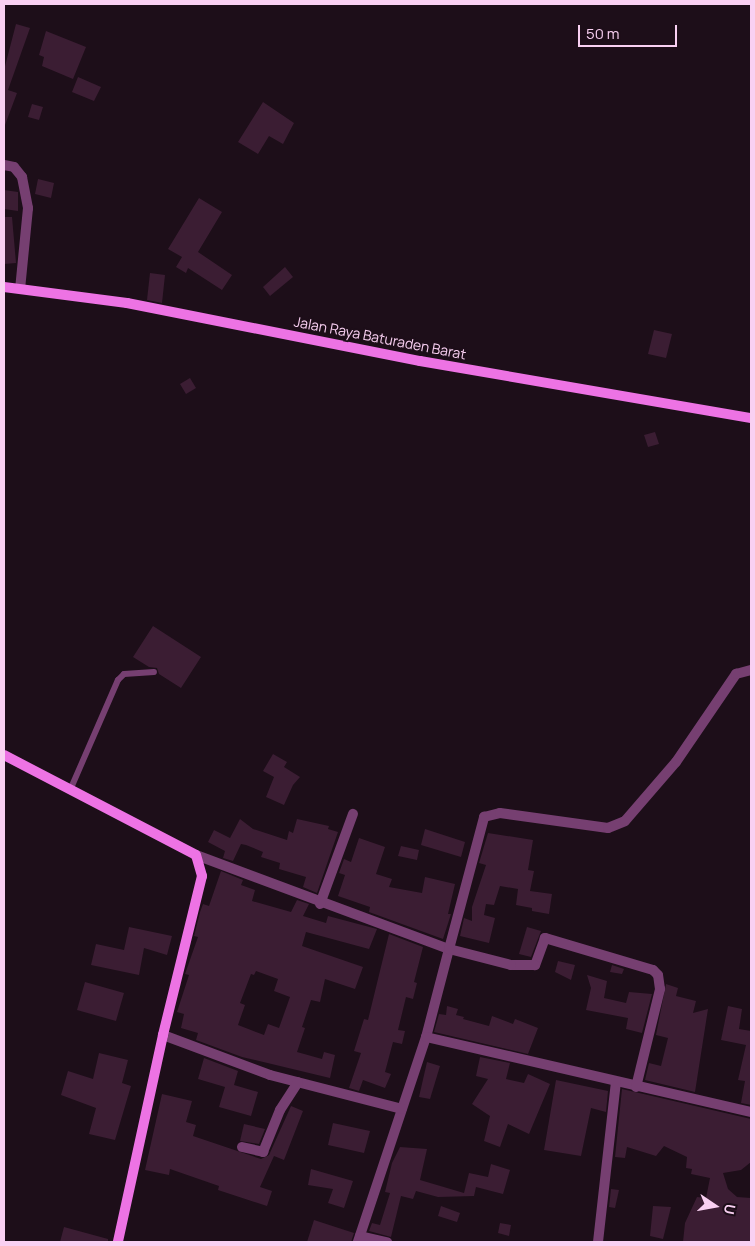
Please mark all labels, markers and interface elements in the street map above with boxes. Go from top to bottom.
scale bar [580,15,679,47]
text: 50 m [586,23,620,44]
street label: Jalan Raya Baturaden Barat [292,313,468,363]
north arrow [690,1181,740,1231]
text: U [720,1202,741,1216]

